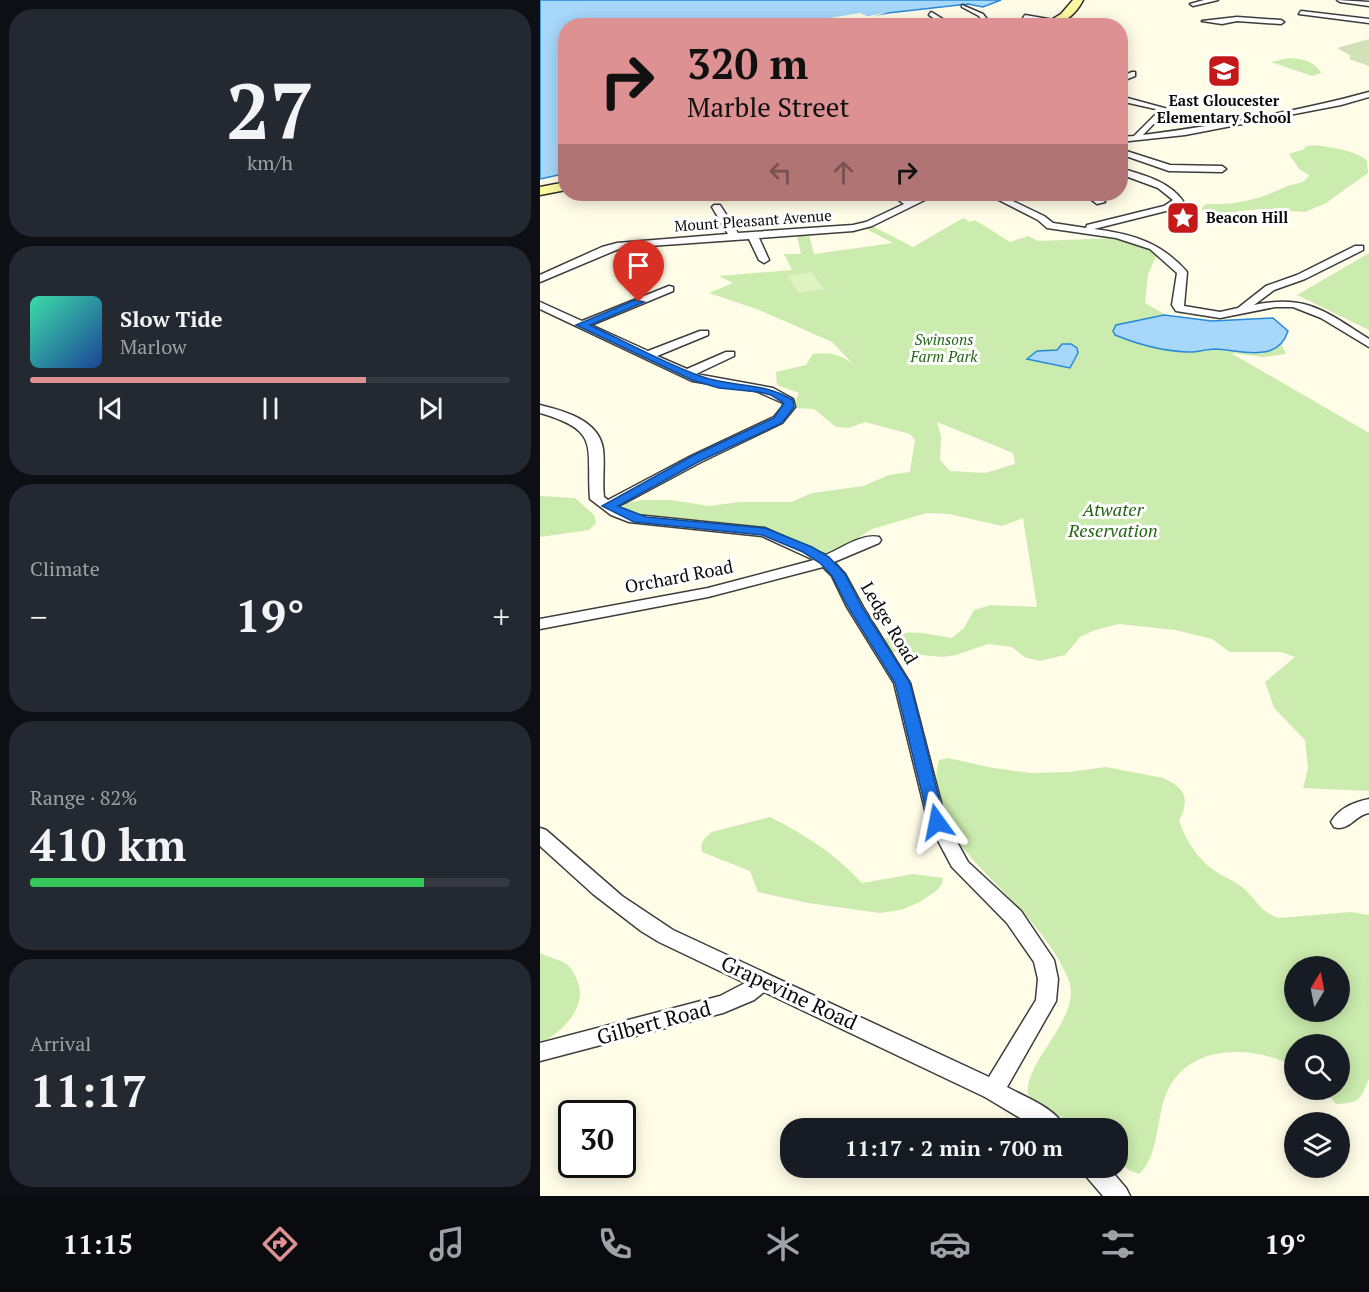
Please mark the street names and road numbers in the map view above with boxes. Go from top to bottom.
street label: Mount Pleasant Avenue [674,205,832,235]
street label: Orchard Road [623,554,735,598]
street label: Ledge Road [856,577,924,668]
street label: Grapevine Road [717,948,862,1036]
street label: Gilbert Road [594,993,714,1051]

